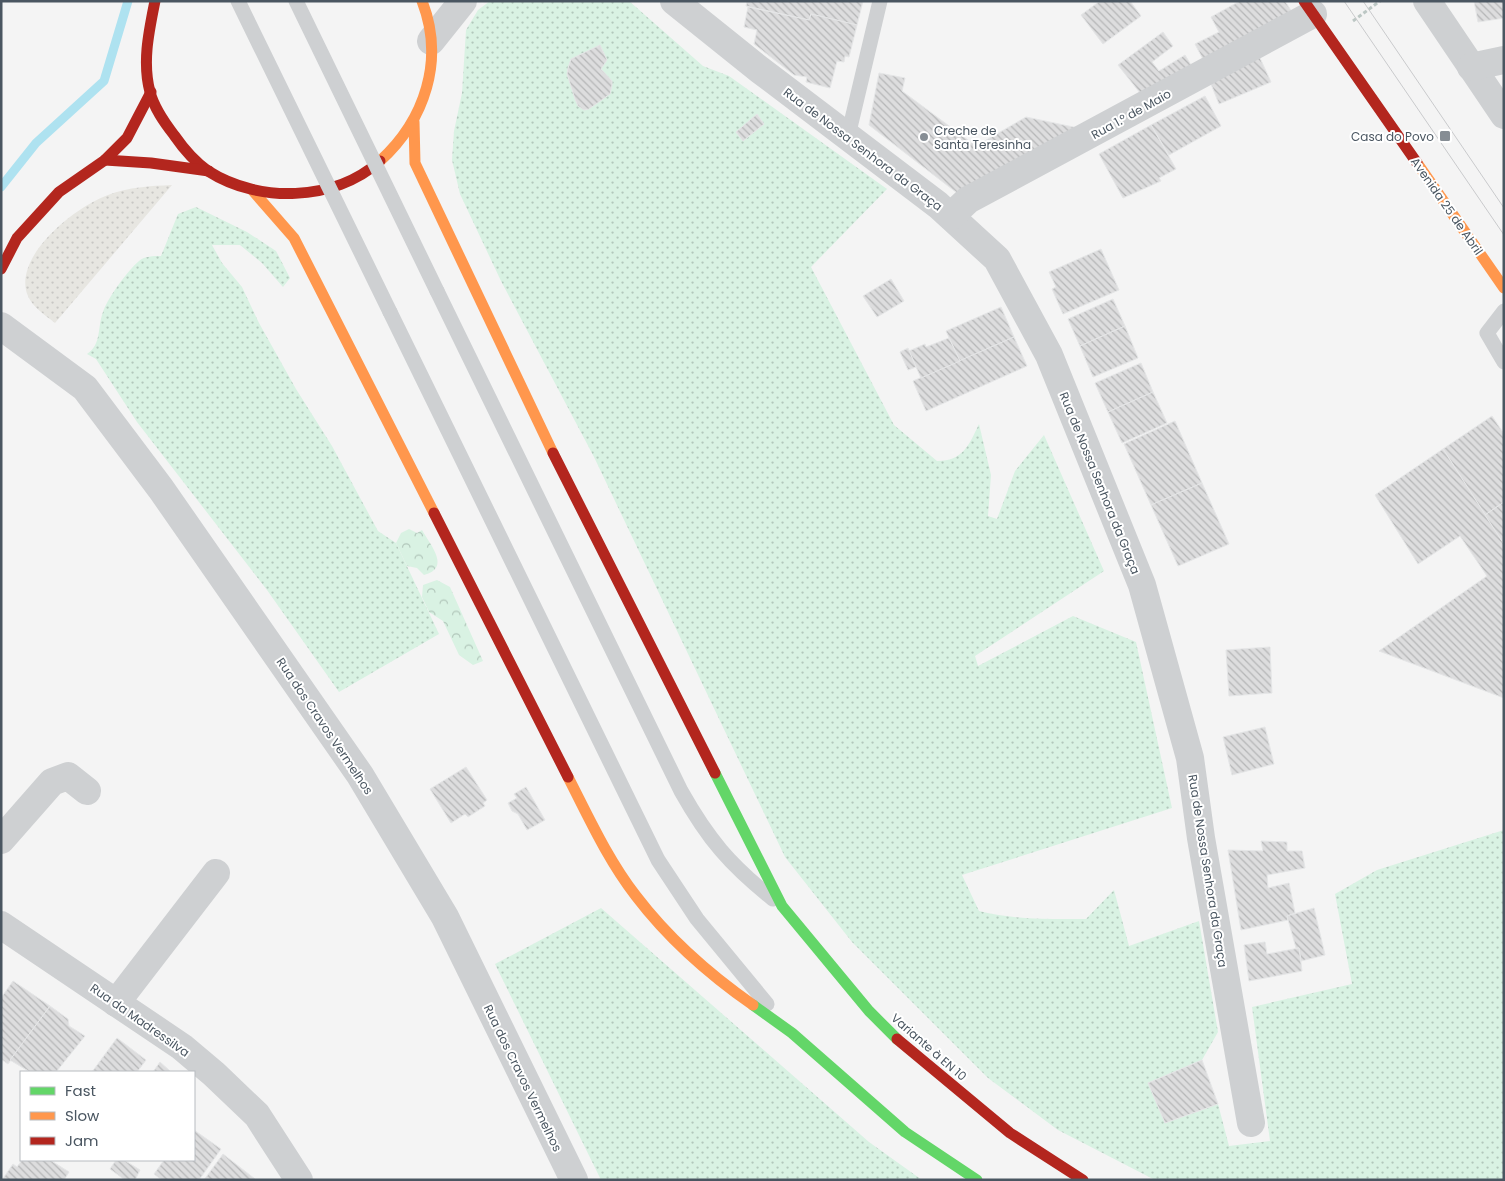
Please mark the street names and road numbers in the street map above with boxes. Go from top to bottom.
street label: Rua de Nossa Senhora da Graça [780,84,946,214]
street label: Rua 1.º de Maio [1088,85,1174,143]
street label: Avenida 25 de Abril [1407,154,1487,258]
street label: Rua de Nossa Senhora da Graça [1056,389,1144,577]
street label: Rua dos Cravos Vermelhos [273,654,377,798]
street label: Rua de Nossa Senhora da Graça [1184,773,1232,969]
street label: Rua da Madressilva [87,979,193,1061]
street label: Rua dos Cravos Vermelhos [480,1002,566,1154]
street label: Variante à EN 10 [888,1009,970,1085]

